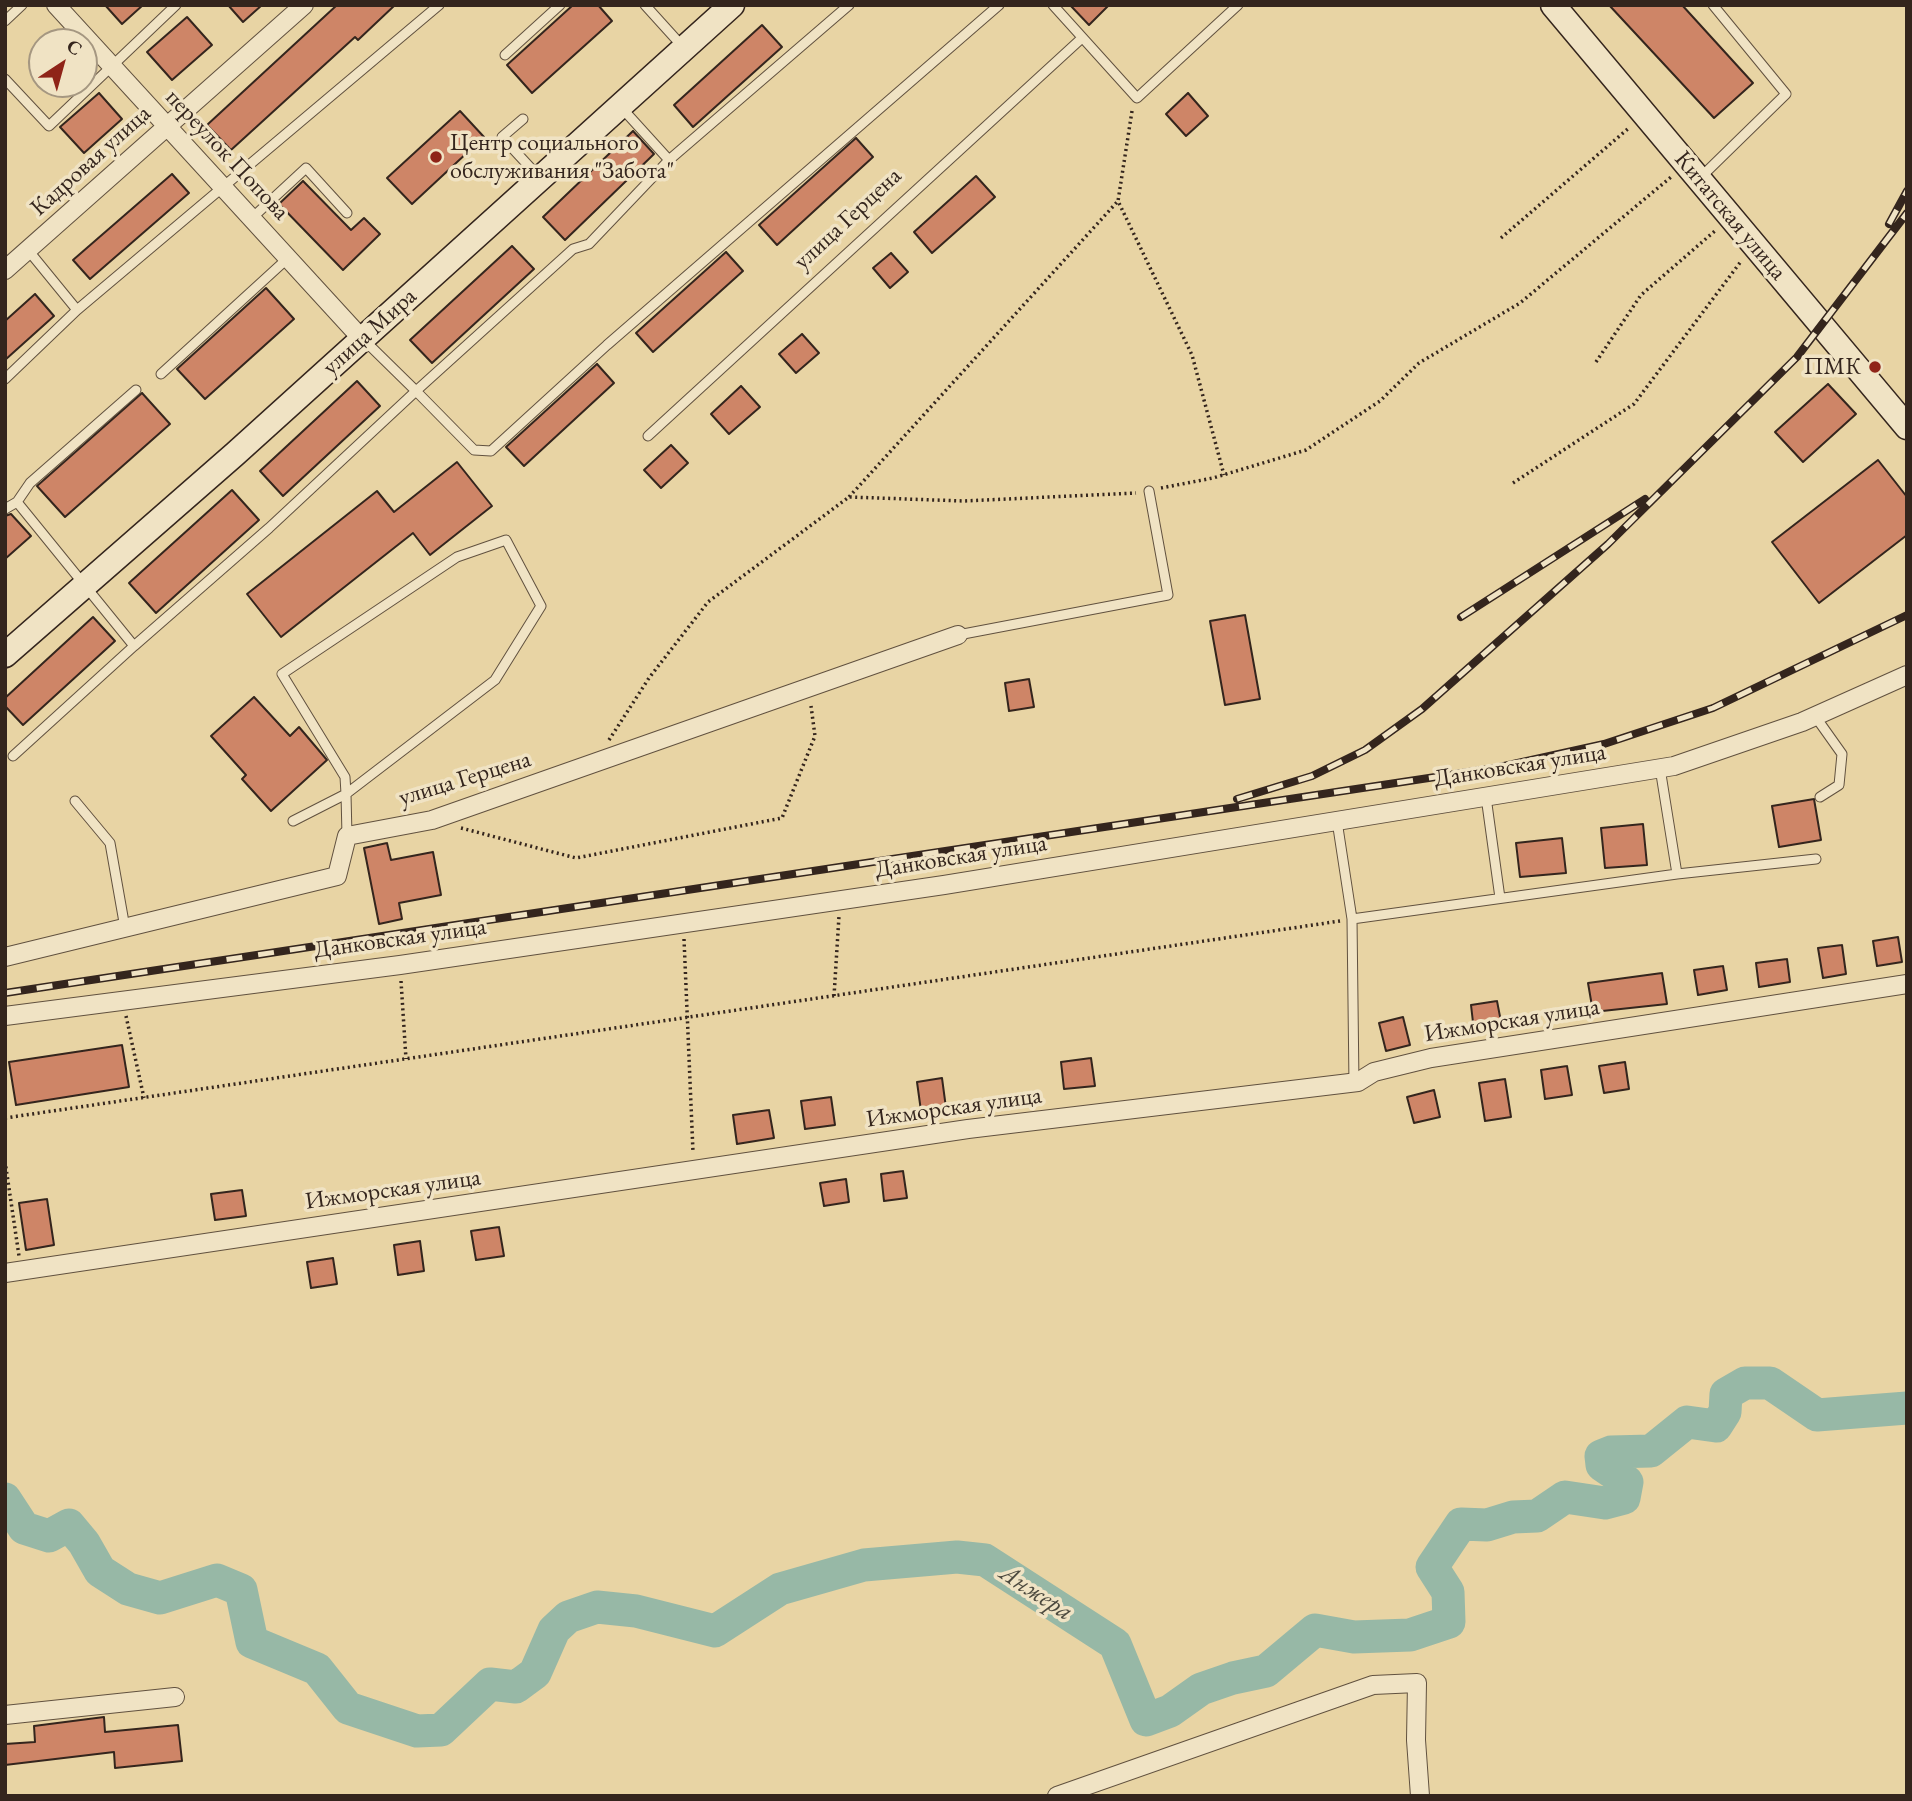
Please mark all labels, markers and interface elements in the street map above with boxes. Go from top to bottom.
north arrow [28,28,98,98]
text: С [62,33,87,61]
street label: переулок Попова [159,84,295,226]
street label: Кадровая улица [25,99,157,223]
place label: Центр социального обслуживания "Забота" [450,129,674,185]
street label: Китатская улица [1668,146,1792,286]
marker: Центр социального обслуживания "Забота" [428,149,444,165]
street label: улица Герцена [788,162,908,276]
street label: улица Мира [317,282,423,382]
place label: ПМК [1804,353,1861,381]
marker: ПМК [1867,359,1883,375]
street label: Данковская улица [1432,738,1608,794]
street label: улица Герцена [395,745,535,813]
street label: Данковская улица [873,829,1049,885]
street label: Данковская улица [312,913,488,965]
street label: Ижморская улица [1422,993,1602,1049]
street label: Ижморская улица [864,1081,1044,1135]
street label: Ижморская улица [303,1163,483,1217]
water label: Анжера [994,1558,1078,1628]

